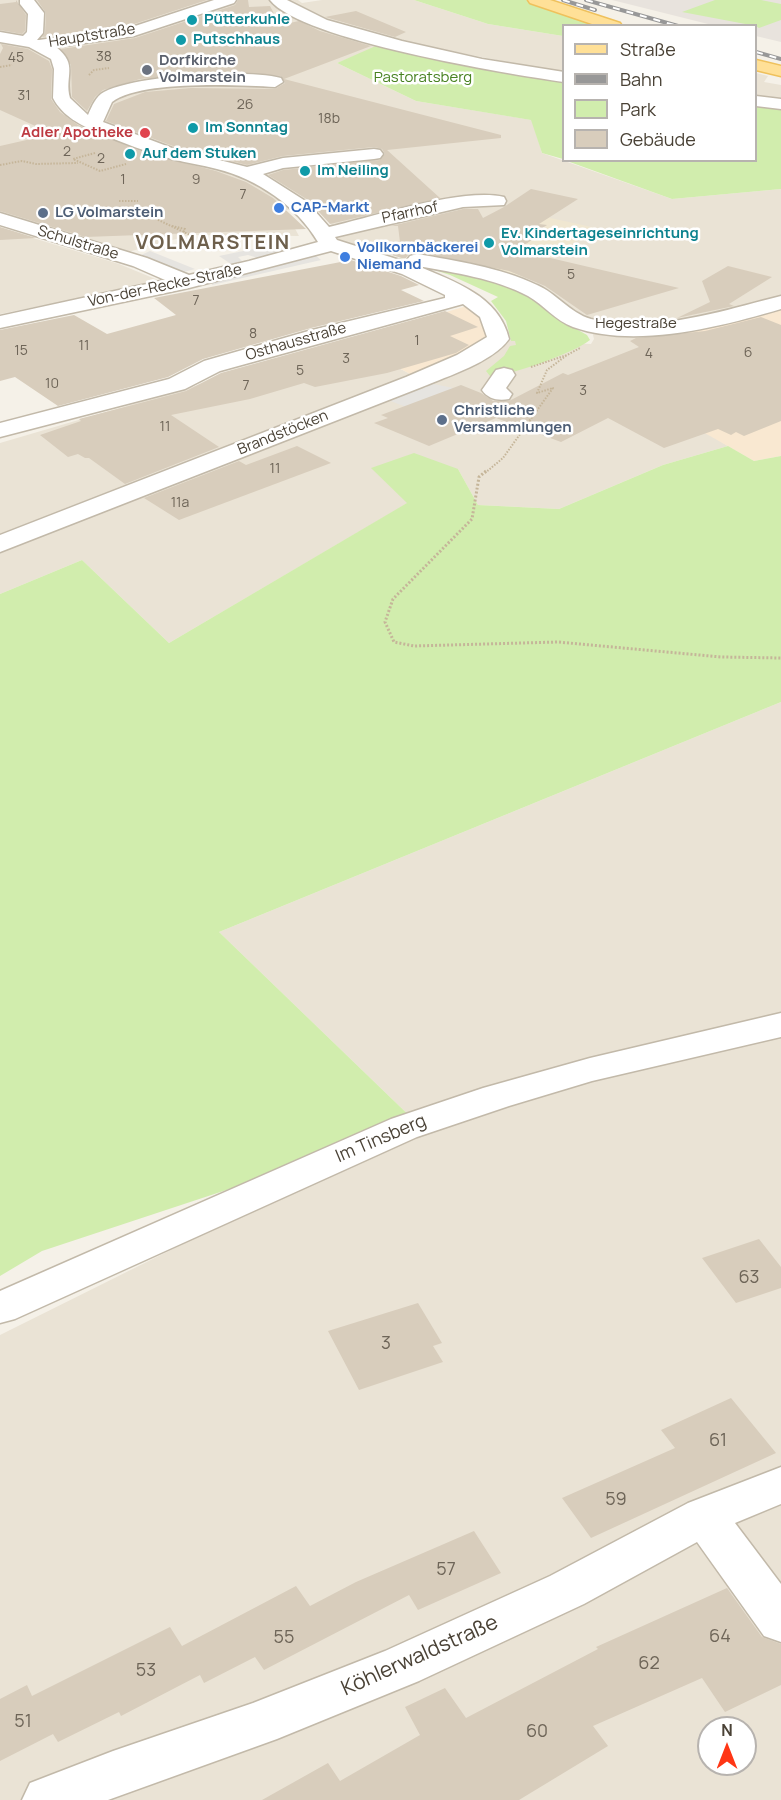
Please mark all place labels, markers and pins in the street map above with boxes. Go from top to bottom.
place label: Pütterkuhle [204,11,290,29]
marker: Pütterkuhle [185,13,199,27]
place label: Putschhaus [193,31,280,49]
marker: Putschhaus [174,33,188,47]
place label: Dorfkirche Volmarstein [159,52,246,87]
marker: Dorfkirche Volmarstein [140,63,154,77]
place label: Im Sonntag [205,119,288,137]
marker: Im Sonntag [186,121,200,135]
place label: Adler Apotheke [21,124,133,142]
marker: Adler Apotheke [138,126,152,140]
place label: Auf dem Stuken [142,145,257,163]
marker: Auf dem Stuken [123,147,137,161]
place label: Im Neiling [317,162,389,180]
marker: Im Neiling [298,164,312,178]
place label: CAP-Markt [291,199,370,217]
marker: CAP-Markt [272,201,286,215]
place label: LG Volmarstein [55,204,164,222]
marker: LG Volmarstein [36,206,50,220]
place label: Ev. Kindertageseinrichtung Volmarstein [501,225,699,260]
marker: Ev. Kindertageseinrichtung Volmarstein [482,236,496,250]
place label: Vollkornbäckerei Niemand [357,239,478,274]
marker: Vollkornbäckerei Niemand [338,250,352,264]
place label: Christliche Versammlungen [454,402,572,437]
marker: Christliche Versammlungen [435,413,449,427]

